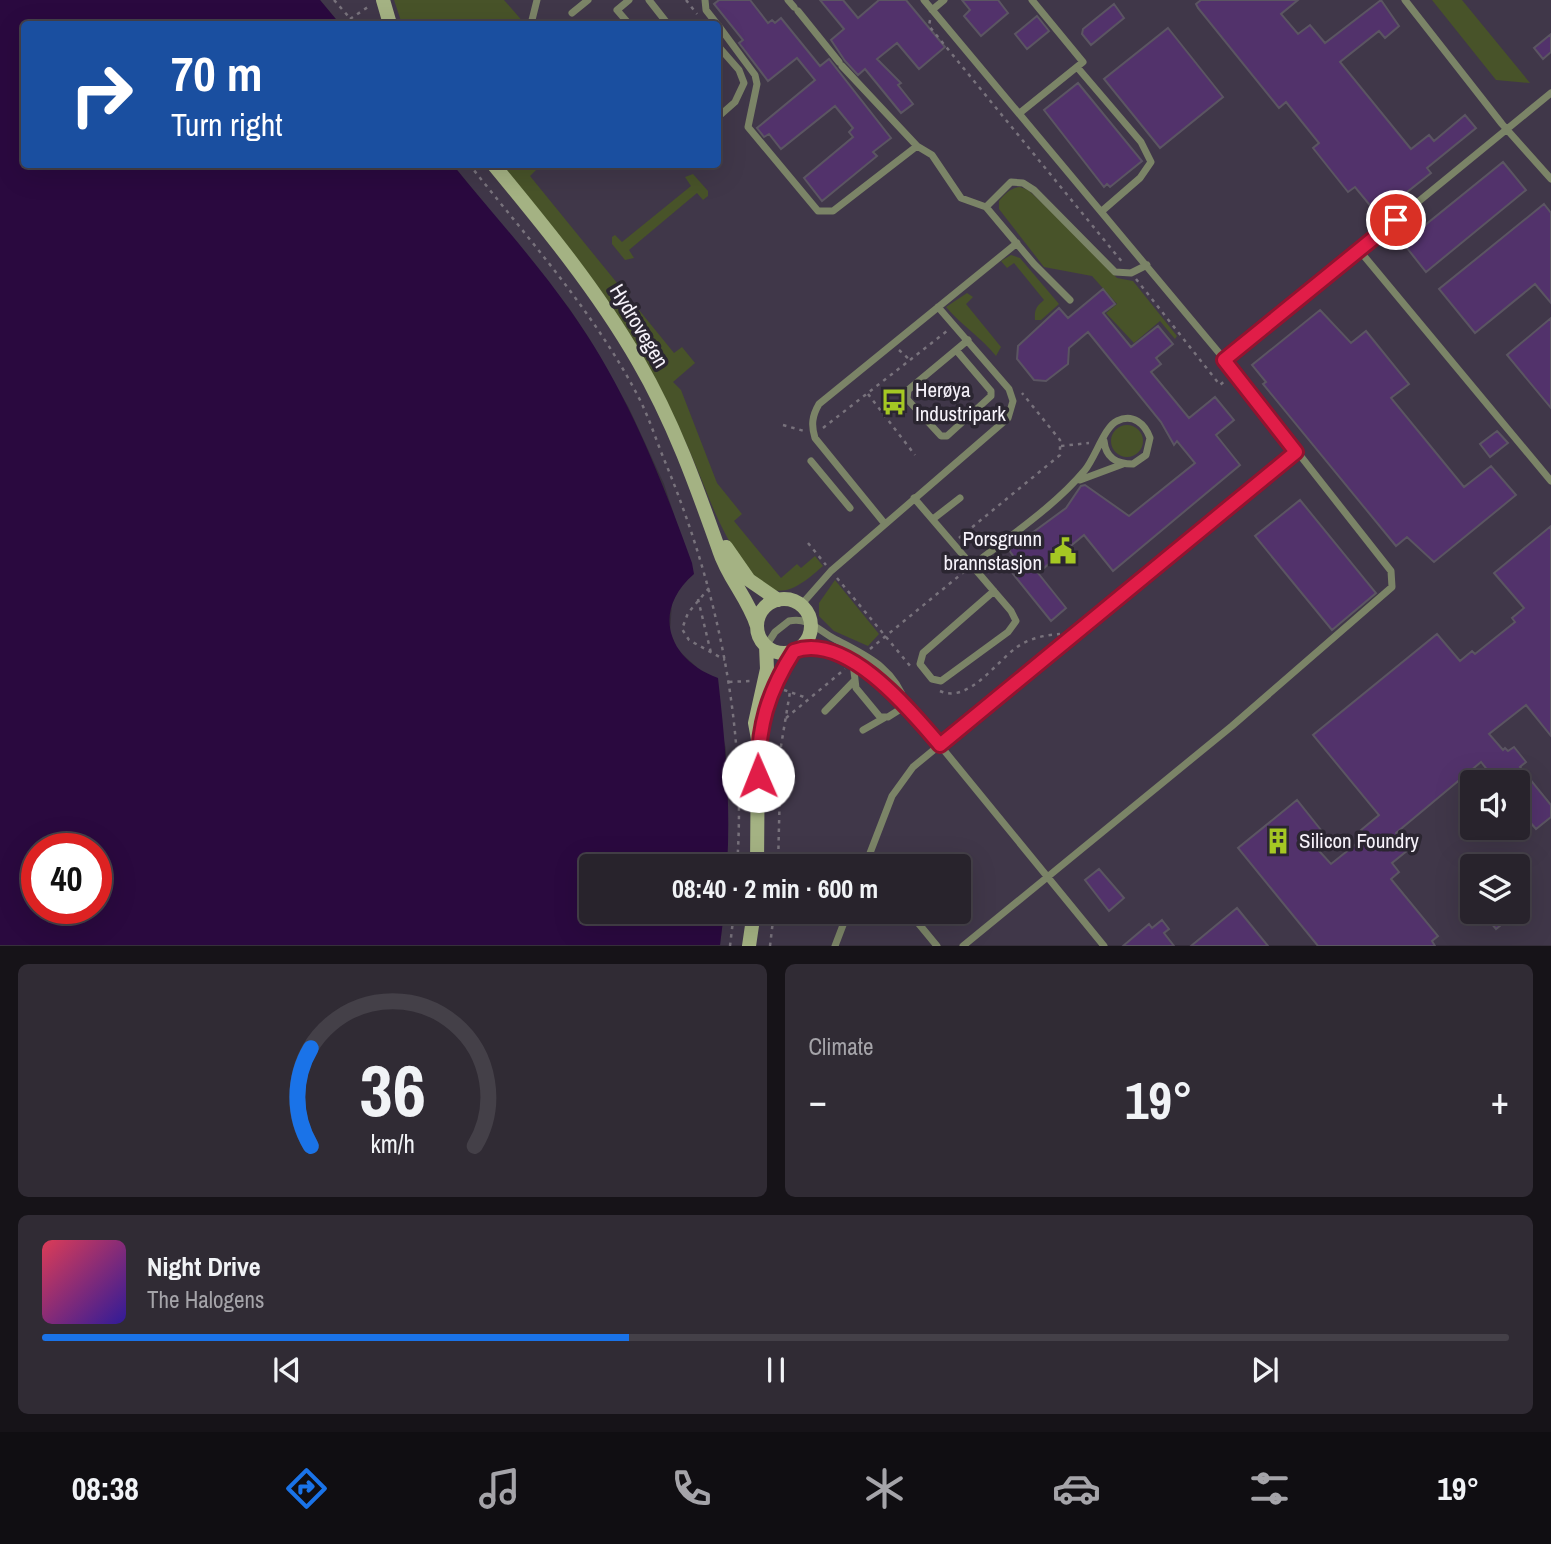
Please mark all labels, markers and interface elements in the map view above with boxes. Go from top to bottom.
text: 70 m [171,40,263,106]
icon: right [56,49,147,140]
text: Turn right [171,103,283,146]
pin [1366,190,1426,250]
icon: arrive [1377,201,1415,239]
street label: Hydrovegen [603,278,676,373]
place label: Herøya Industripark [915,375,1006,428]
bus stop icon: Herøya Industripark [879,387,909,417]
place label: Porsgrunn brannstasjon [943,524,1042,577]
public building icon: Porsgrunn brannstasjon [1048,536,1078,566]
position arrow [721,739,795,813]
map controls [1460,770,1530,924]
button: sound [1460,770,1530,840]
building icon: Silicon Foundry [1263,826,1293,856]
place label: Silicon Foundry [1299,826,1419,855]
speed limit sign: 40 [21,833,112,924]
button: layers [1460,854,1530,924]
text: 08:40 · 2 min · 600 m [672,871,878,906]
text: Climate [809,1031,873,1062]
text: 36 [359,1042,425,1140]
text: 19° [1125,1065,1193,1135]
text: − [809,1075,827,1126]
text: + [1491,1075,1509,1126]
text: km/h [370,1127,414,1161]
text: Night Drive [147,1249,261,1284]
text: The Halogens [147,1284,264,1315]
icon: previous [268,1351,306,1389]
icon: pause [757,1351,795,1389]
icon: next [1246,1351,1284,1389]
icon: directions [282,1464,331,1513]
icon: music [475,1464,524,1513]
icon: phone [667,1464,716,1513]
icon: climate [860,1464,909,1513]
icon: car [1052,1464,1101,1513]
icon: filters [1245,1464,1294,1513]
text: 08:38 [72,1467,139,1510]
text: 19° [1437,1467,1479,1510]

